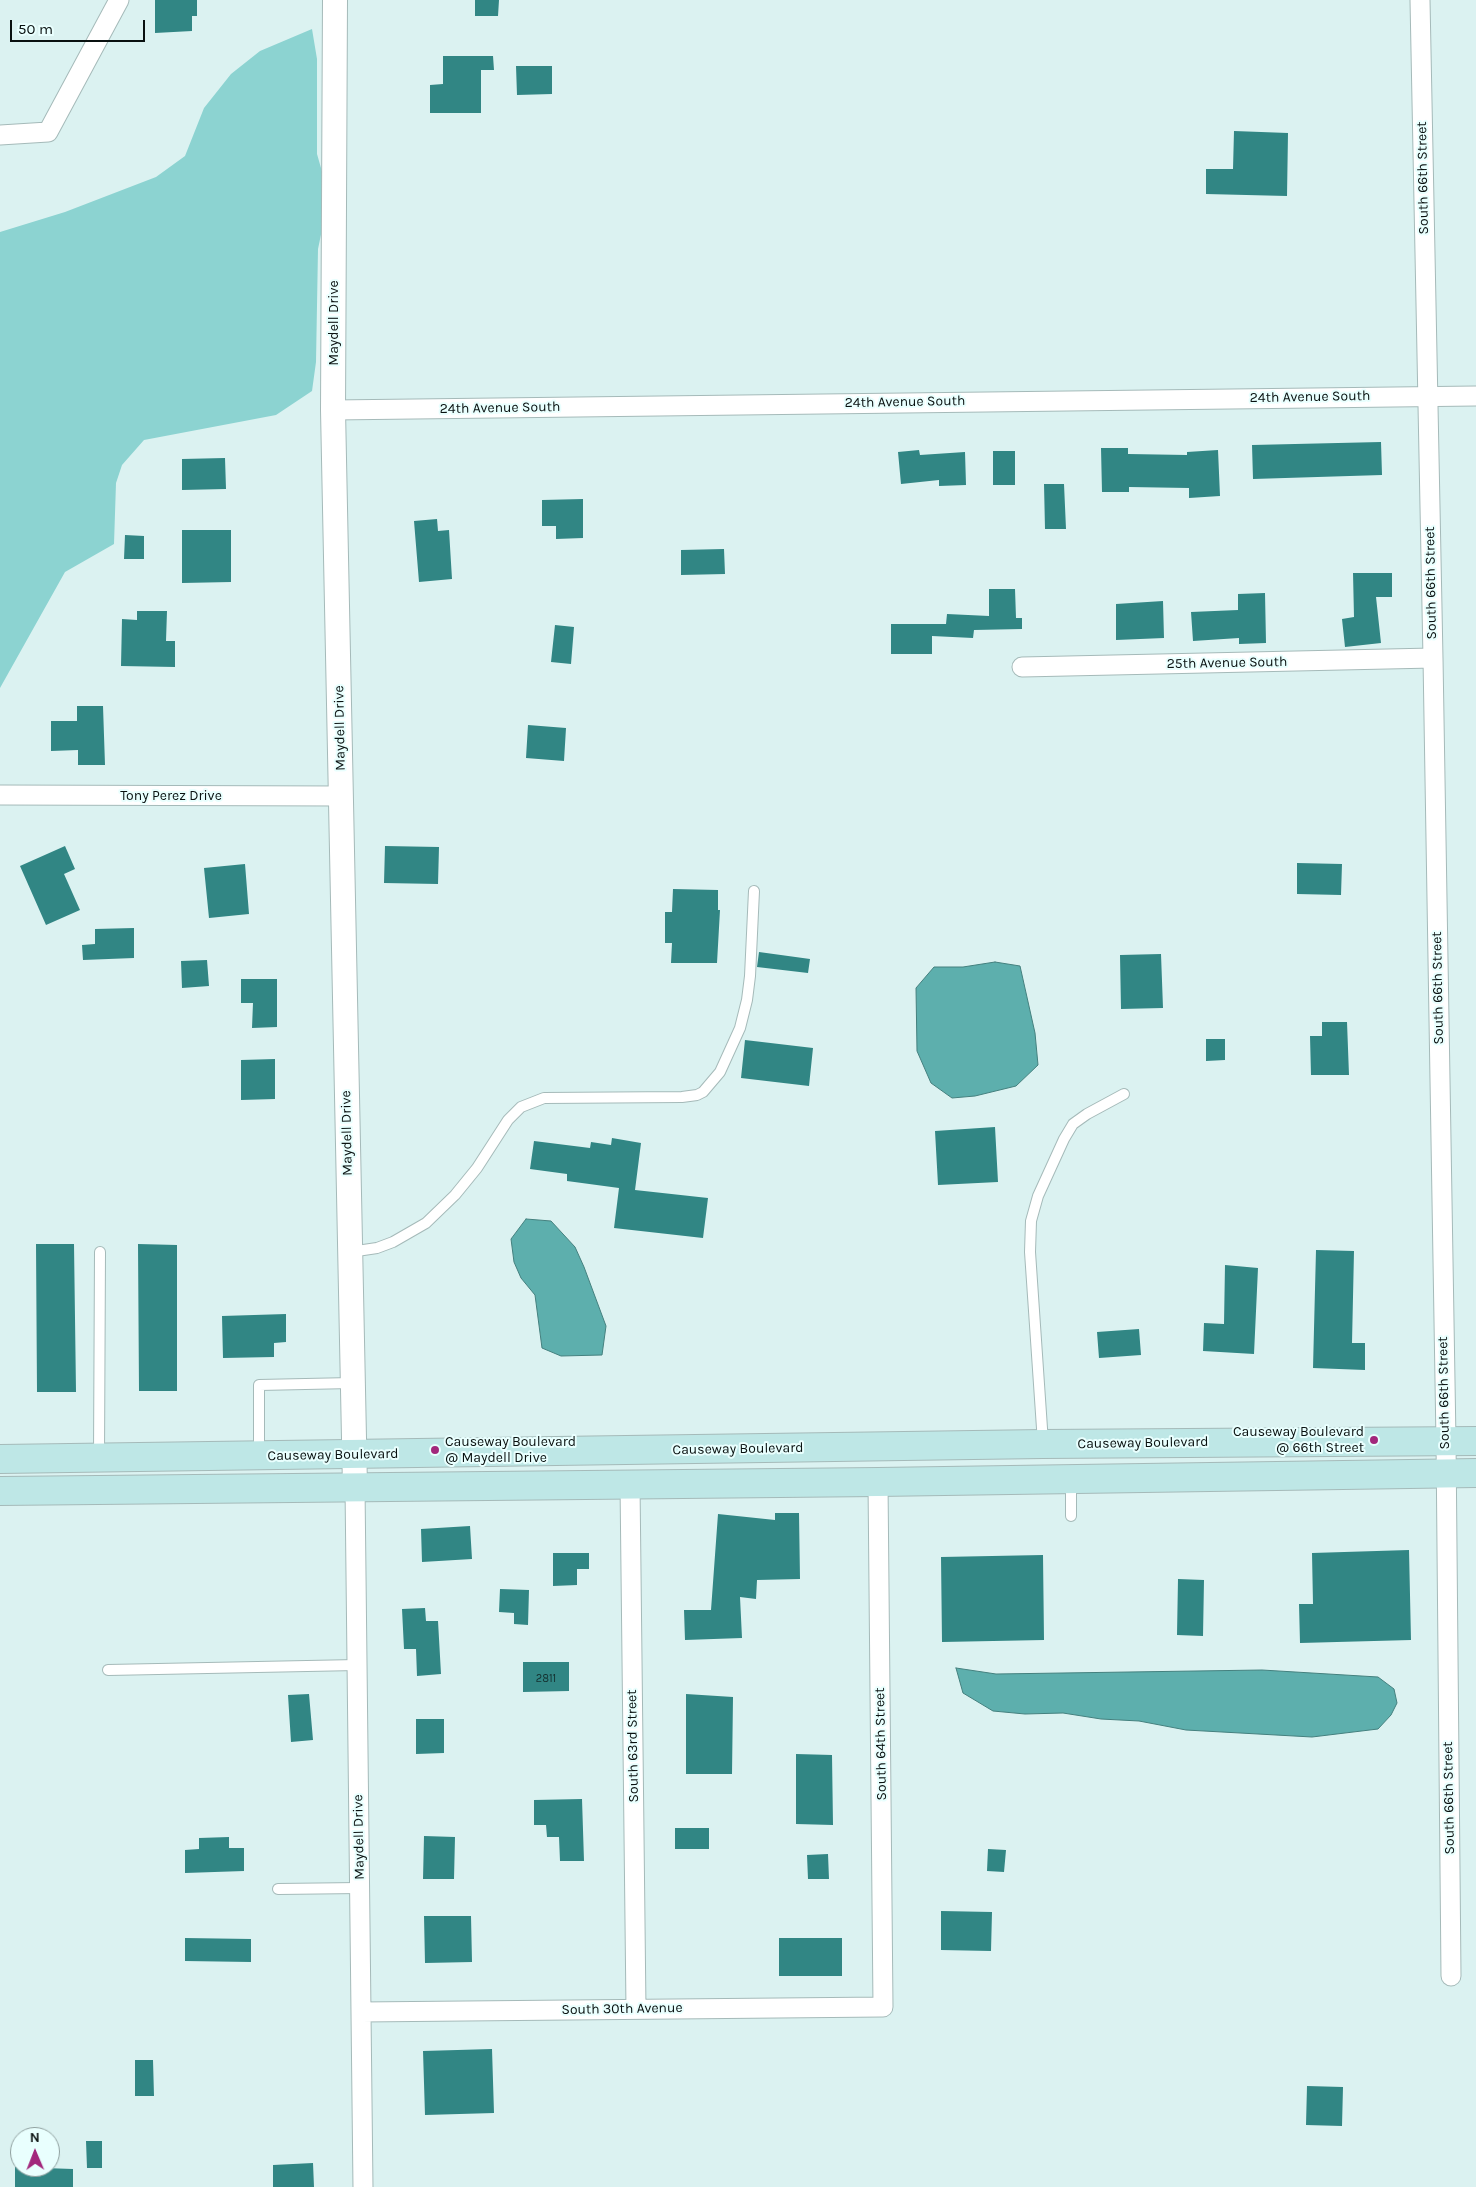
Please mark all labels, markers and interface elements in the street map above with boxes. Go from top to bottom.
scale bar [12,10,148,42]
text: 50 m [18,20,53,38]
street label: South 66th Street [1414,121,1432,235]
street label: Maydell Drive [326,280,342,366]
street label: 24th Avenue South [1250,388,1370,406]
street label: 24th Avenue South [845,393,965,411]
street label: 24th Avenue South [440,399,560,417]
street label: South 66th Street [1422,526,1440,640]
street label: 25th Avenue South [1166,654,1288,672]
street label: Maydell Drive [331,685,349,771]
street label: Tony Perez Drive [120,788,222,804]
street label: South 66th Street [1429,931,1447,1045]
street label: Maydell Drive [338,1090,356,1176]
street label: South 66th Street [1435,1336,1453,1450]
place label: Causeway Boulevard @ 66th Street [1233,1424,1364,1456]
street label: Causeway Boulevard [1077,1433,1209,1453]
place label: Causeway Boulevard @ Maydell Drive [445,1434,576,1466]
marker: Causeway Boulevard @ 66th Street [1368,1434,1380,1446]
street label: Causeway Boulevard [672,1439,804,1459]
marker: Causeway Boulevard @ Maydell Drive [429,1444,441,1456]
street label: Causeway Boulevard [267,1445,399,1465]
house number: 2811 [536,1672,556,1686]
street label: South 64th Street [872,1687,890,1801]
street label: South 63rd Street [624,1689,642,1803]
street label: South 66th Street [1440,1741,1458,1855]
street label: Maydell Drive [350,1794,368,1880]
street label: South 30th Avenue [561,2000,683,2018]
north arrow [10,2127,60,2177]
text: N [30,2129,40,2146]

